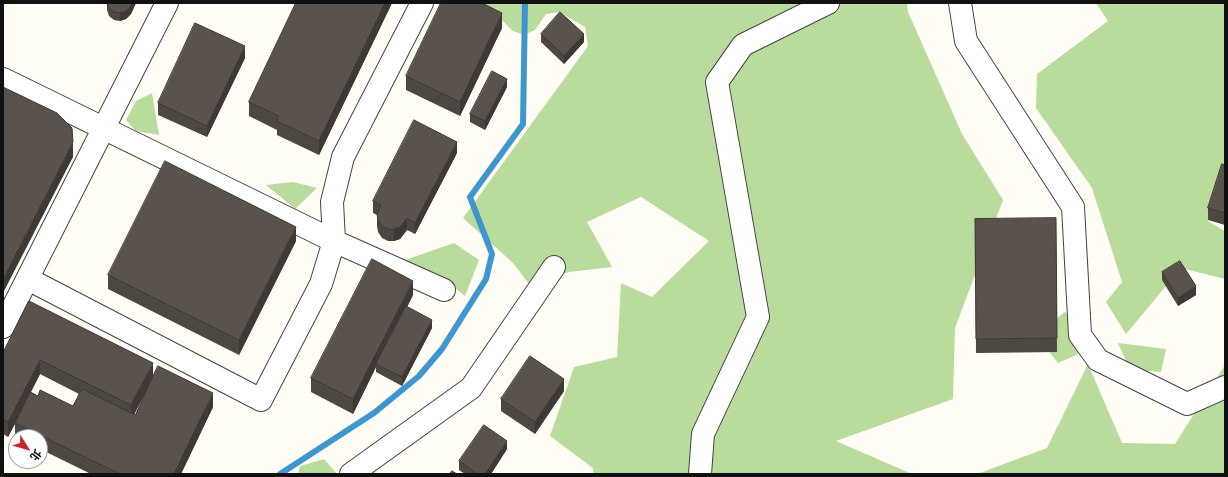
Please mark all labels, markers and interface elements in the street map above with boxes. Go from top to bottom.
north arrow [8,429,48,469]
text: 北 [27,446,46,465]

